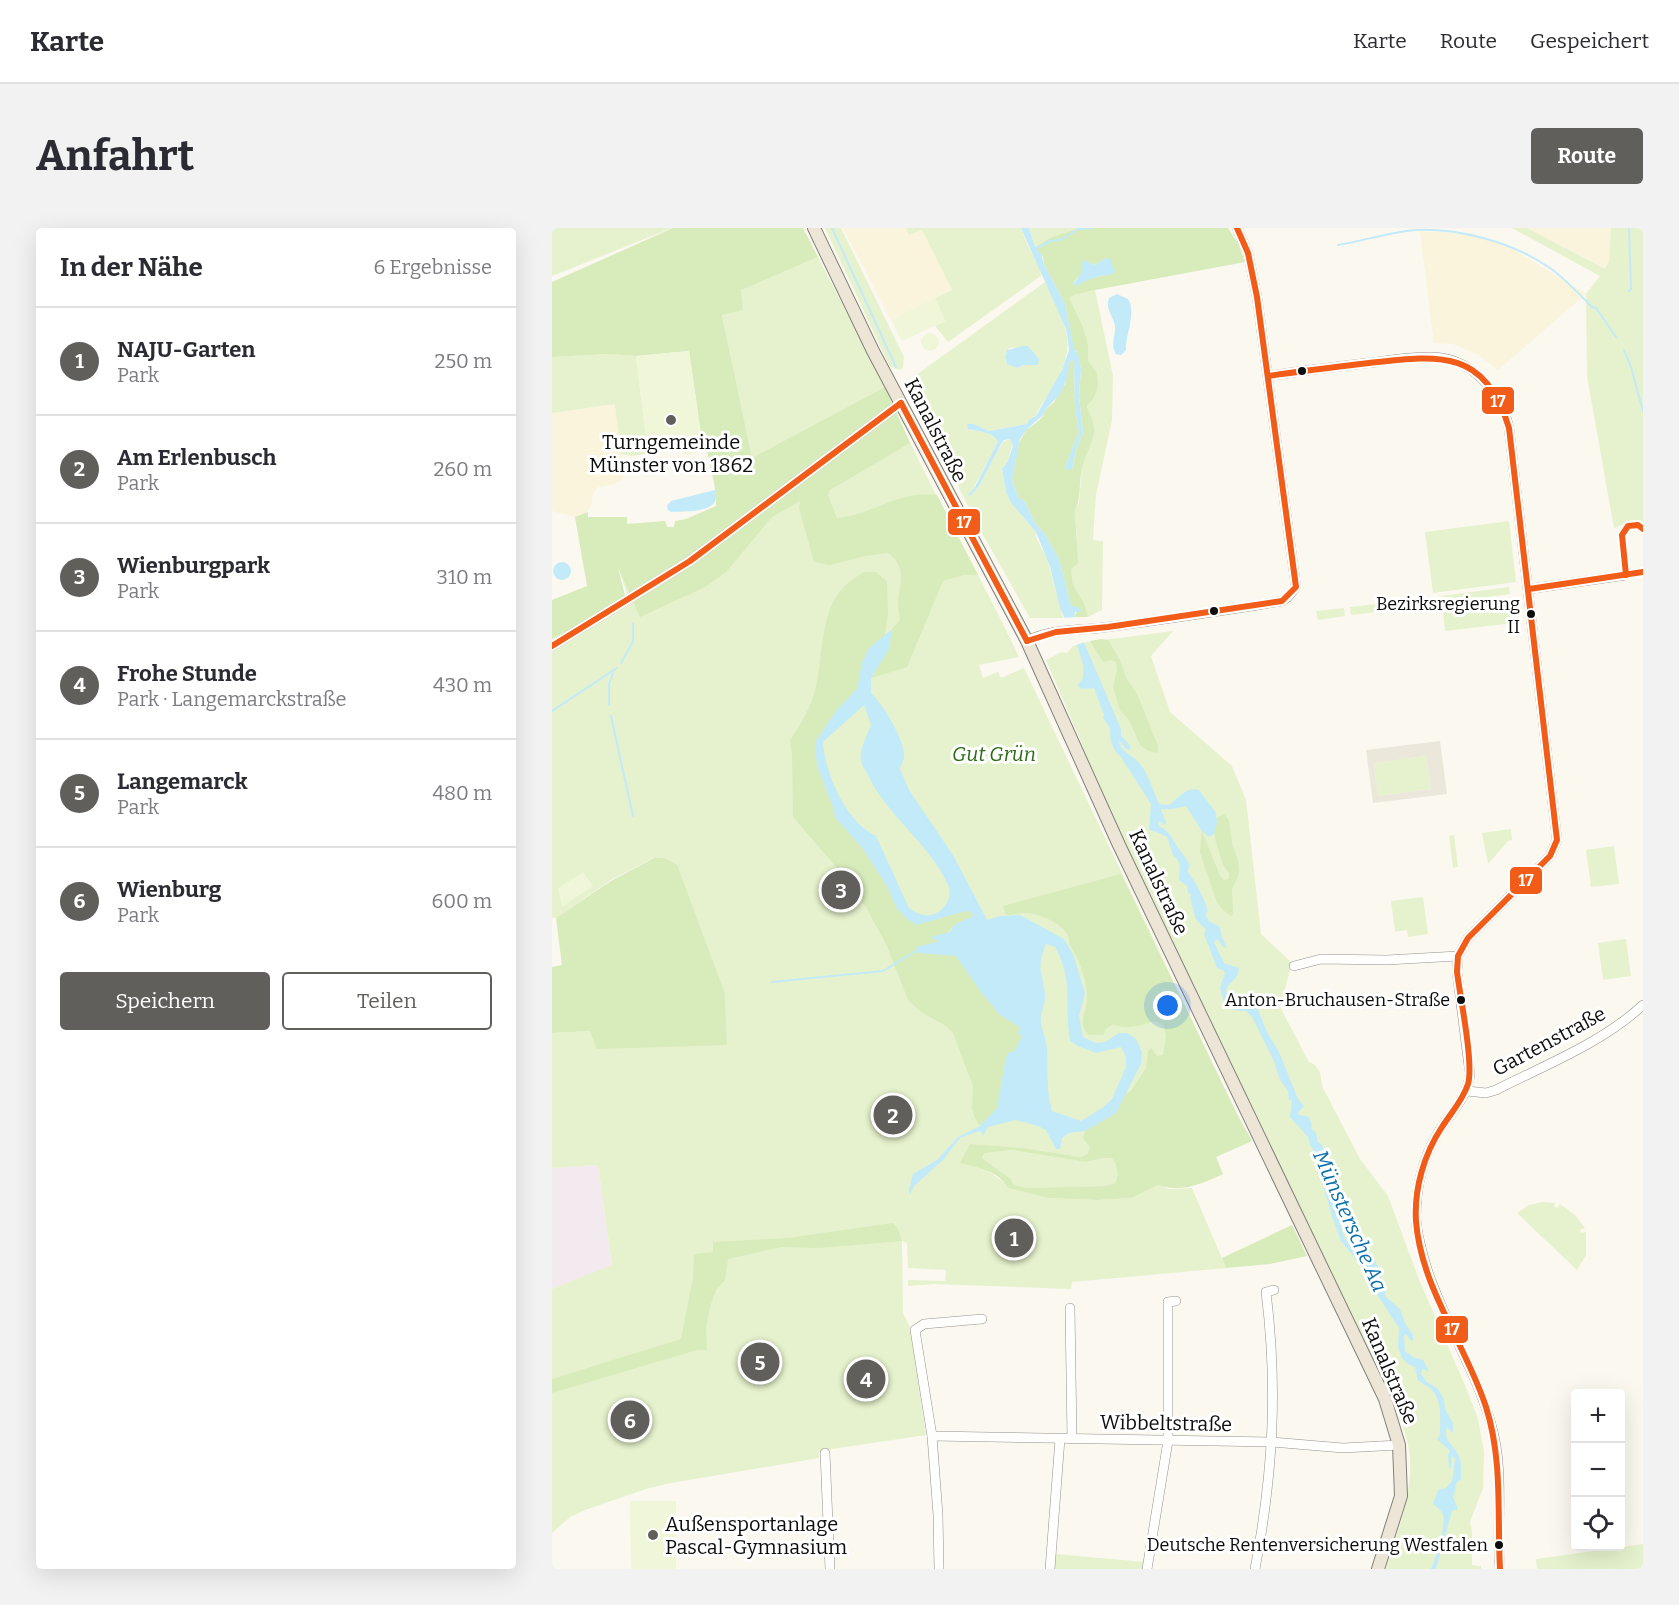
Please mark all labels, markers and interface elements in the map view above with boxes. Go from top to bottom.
text: Karte [30,25,104,58]
text: Karte [1353,28,1407,54]
text: Route [1440,28,1497,54]
text: Gespeichert [1530,28,1649,54]
button: Route [1531,128,1643,184]
text: Anfahrt [36,131,194,181]
text: In der Nähe [60,252,203,283]
text: 6 Ergebnisse [373,255,492,279]
text: NAJU-Garten [117,336,255,363]
text: 1 [75,349,84,373]
text: 250 m [435,349,492,373]
text: Park [117,363,159,387]
unlabelled marker [1296,365,1308,377]
street label: Kanalstraße [900,374,972,486]
line badge: 17 [1481,386,1515,415]
text: 17 [1490,392,1506,411]
marker: Turngemeinde Münster von 1862 [664,413,678,427]
place label: Turngemeinde Münster von 1862 [589,430,753,477]
text: Am Erlenbusch [117,444,276,471]
text: 2 [74,457,85,481]
text: 260 m [433,457,492,481]
text: Park [117,471,159,495]
line badge: 17 [947,508,981,536]
text: 17 [956,513,972,532]
text: Wienburgpark [117,552,270,579]
text: 3 [74,565,85,589]
text: 310 m [437,565,492,589]
text: Park [117,579,159,603]
place label: Bezirksregierung II [1376,593,1520,638]
unlabelled marker [1208,605,1220,617]
marker: Bezirksregierung II [1525,608,1537,620]
text: Frohe Stunde [117,660,257,687]
text: 4 [73,673,86,697]
text: 430 m [433,673,492,697]
text: Park · Langemarckstraße [117,687,346,711]
park label: Gut Grün [952,742,1036,766]
text: Langemarck [117,768,248,795]
text: 5 [74,781,85,805]
text: 480 m [432,781,492,805]
text: Park [117,795,159,819]
street label: Kanalstraße [1124,826,1194,938]
line badge: 17 [1509,866,1543,895]
pin: 3 [822,868,860,912]
text: 17 [1518,871,1534,890]
text: Wienburg [117,876,221,903]
text: 6 [74,889,85,913]
text: 600 m [432,889,492,913]
text: Park [117,903,159,927]
button: Speichern [60,972,270,1030]
button: Teilen [282,972,492,1030]
place label: Anton-Bruchausen-Straße [1225,989,1450,1011]
your location [1153,991,1182,1020]
marker: Anton-Bruchausen-Straße [1455,994,1467,1006]
street label: Gartenstraße [1488,1001,1610,1081]
pin: 2 [874,1092,912,1138]
water label: Münstersche Aa [1307,1146,1393,1296]
pin: 1 [994,1216,1034,1260]
street label: Kanalstraße [1357,1314,1423,1428]
line badge: 17 [1435,1315,1469,1344]
text: 17 [1444,1320,1460,1339]
pin: 5 [740,1340,780,1384]
pin: 4 [846,1356,886,1402]
map controls [1571,1389,1625,1551]
button: + [1571,1389,1625,1443]
pin: 6 [610,1398,650,1442]
street label: Wibbeltstraße [1100,1410,1232,1436]
button: − [1571,1443,1625,1497]
button: locate [1571,1497,1625,1551]
place label: Außensportanlage Pascal-Gymnasium [665,1512,847,1559]
marker: Außensportanlage Pascal-Gymnasium [646,1528,660,1542]
place label: Deutsche Rentenversicherung Westfalen [1147,1534,1489,1556]
marker: Deutsche Rentenversicherung Westfalen [1493,1539,1505,1551]

